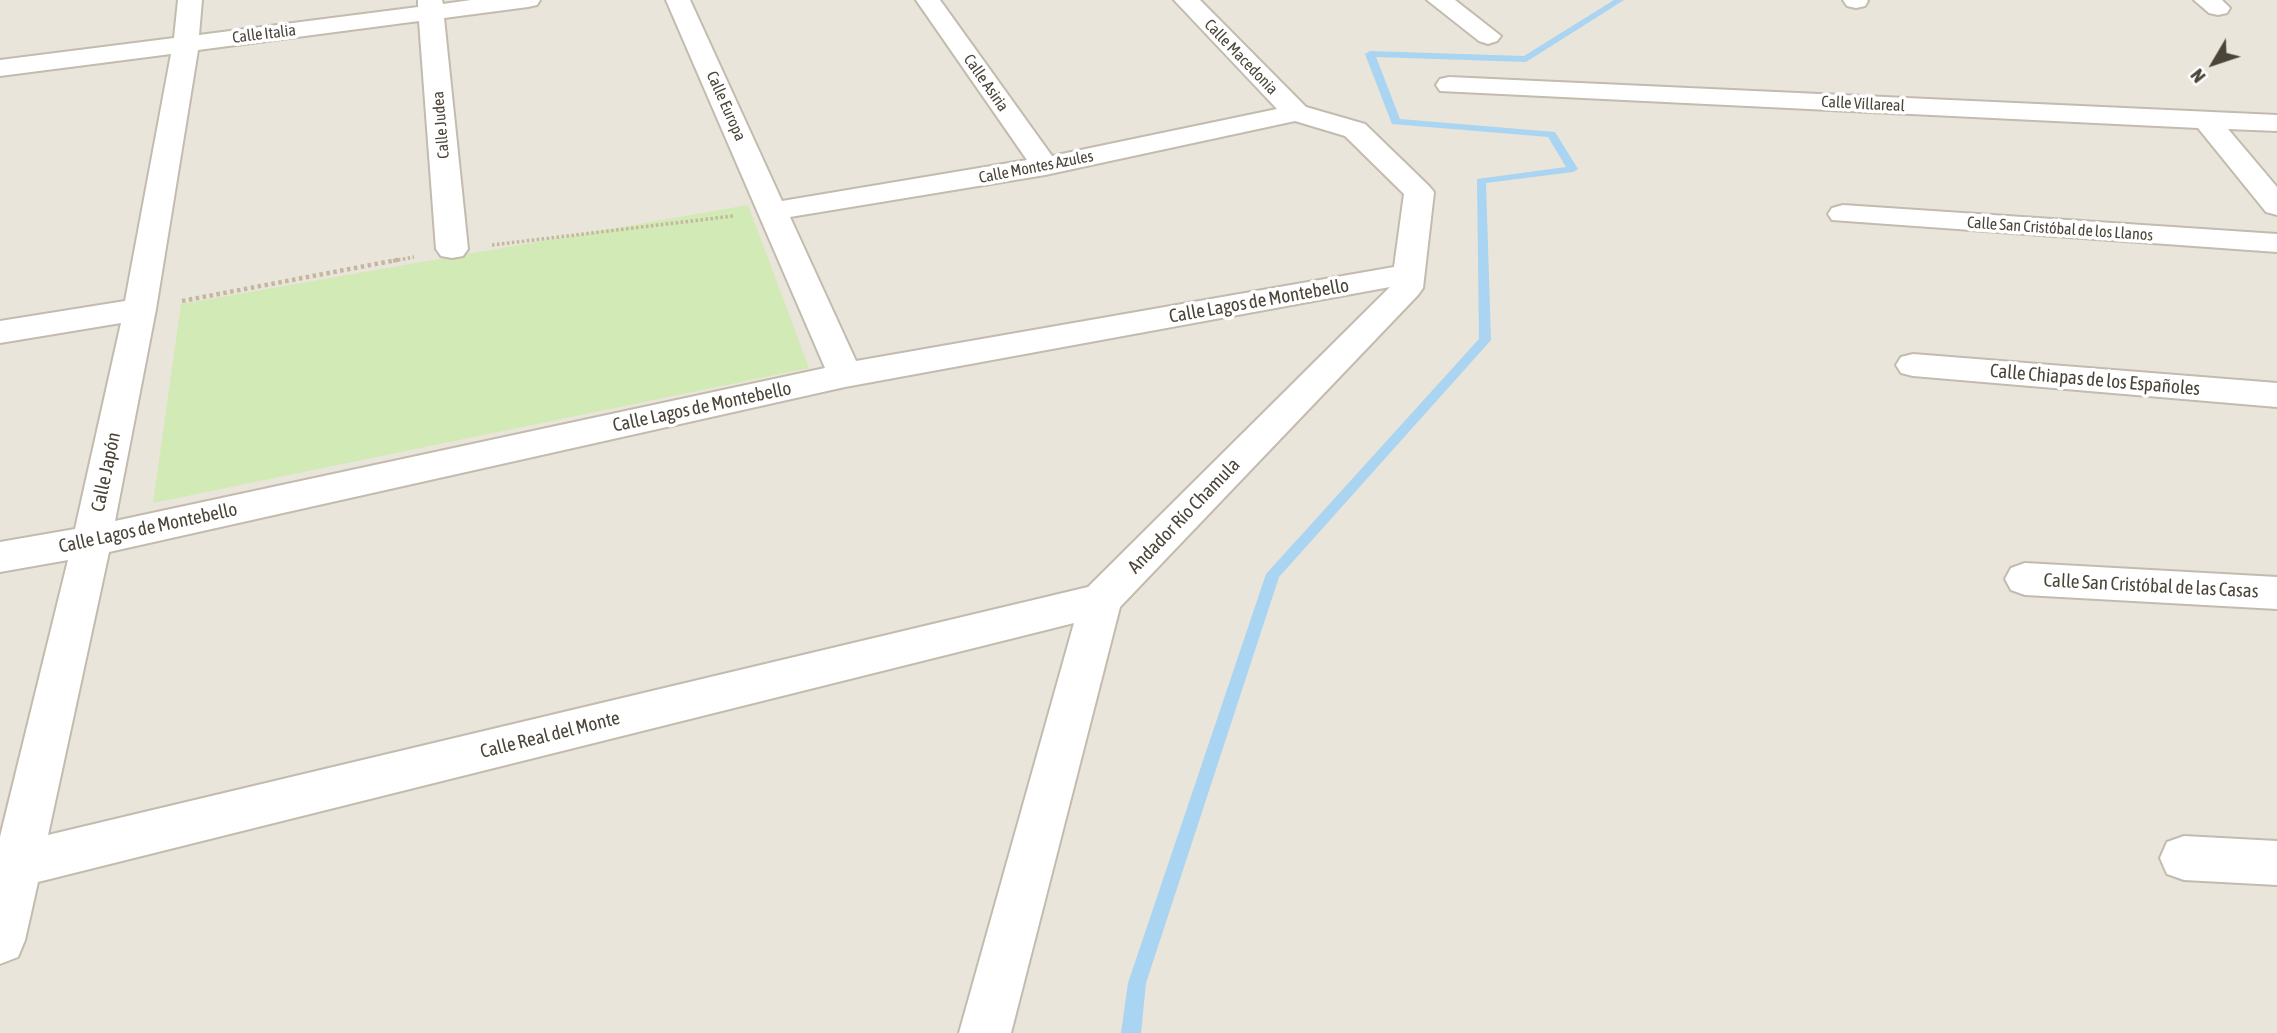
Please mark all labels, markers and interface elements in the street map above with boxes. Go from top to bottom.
street label: Calle Macedonia [1200,15,1282,99]
street label: Calle Italia [231,21,297,47]
north arrow [2179,28,2249,98]
street label: Calle Asiria [959,51,1013,115]
text: N [2186,65,2210,87]
street label: Calle Europa [702,68,750,144]
street label: Calle Judea [428,91,454,159]
street label: Calle Villareal [1821,92,1905,116]
street label: Calle Montes Azules [977,146,1095,188]
street label: Calle San Cristóbal de los Llanos [1966,213,2154,245]
street label: Calle Lagos de Montebello [1167,274,1351,328]
street label: Calle Chiapas de los Españoles [1989,359,2201,401]
street label: Calle Lagos de Montebello [611,377,793,437]
street label: Calle Japón [86,430,126,514]
street label: Andador Río Chamula [1123,454,1245,578]
street label: Calle Lagos de Montebello [57,498,239,558]
street label: Calle San Cristóbal de las Casas [2043,569,2259,603]
street label: Calle Real del Monte [478,707,622,763]

